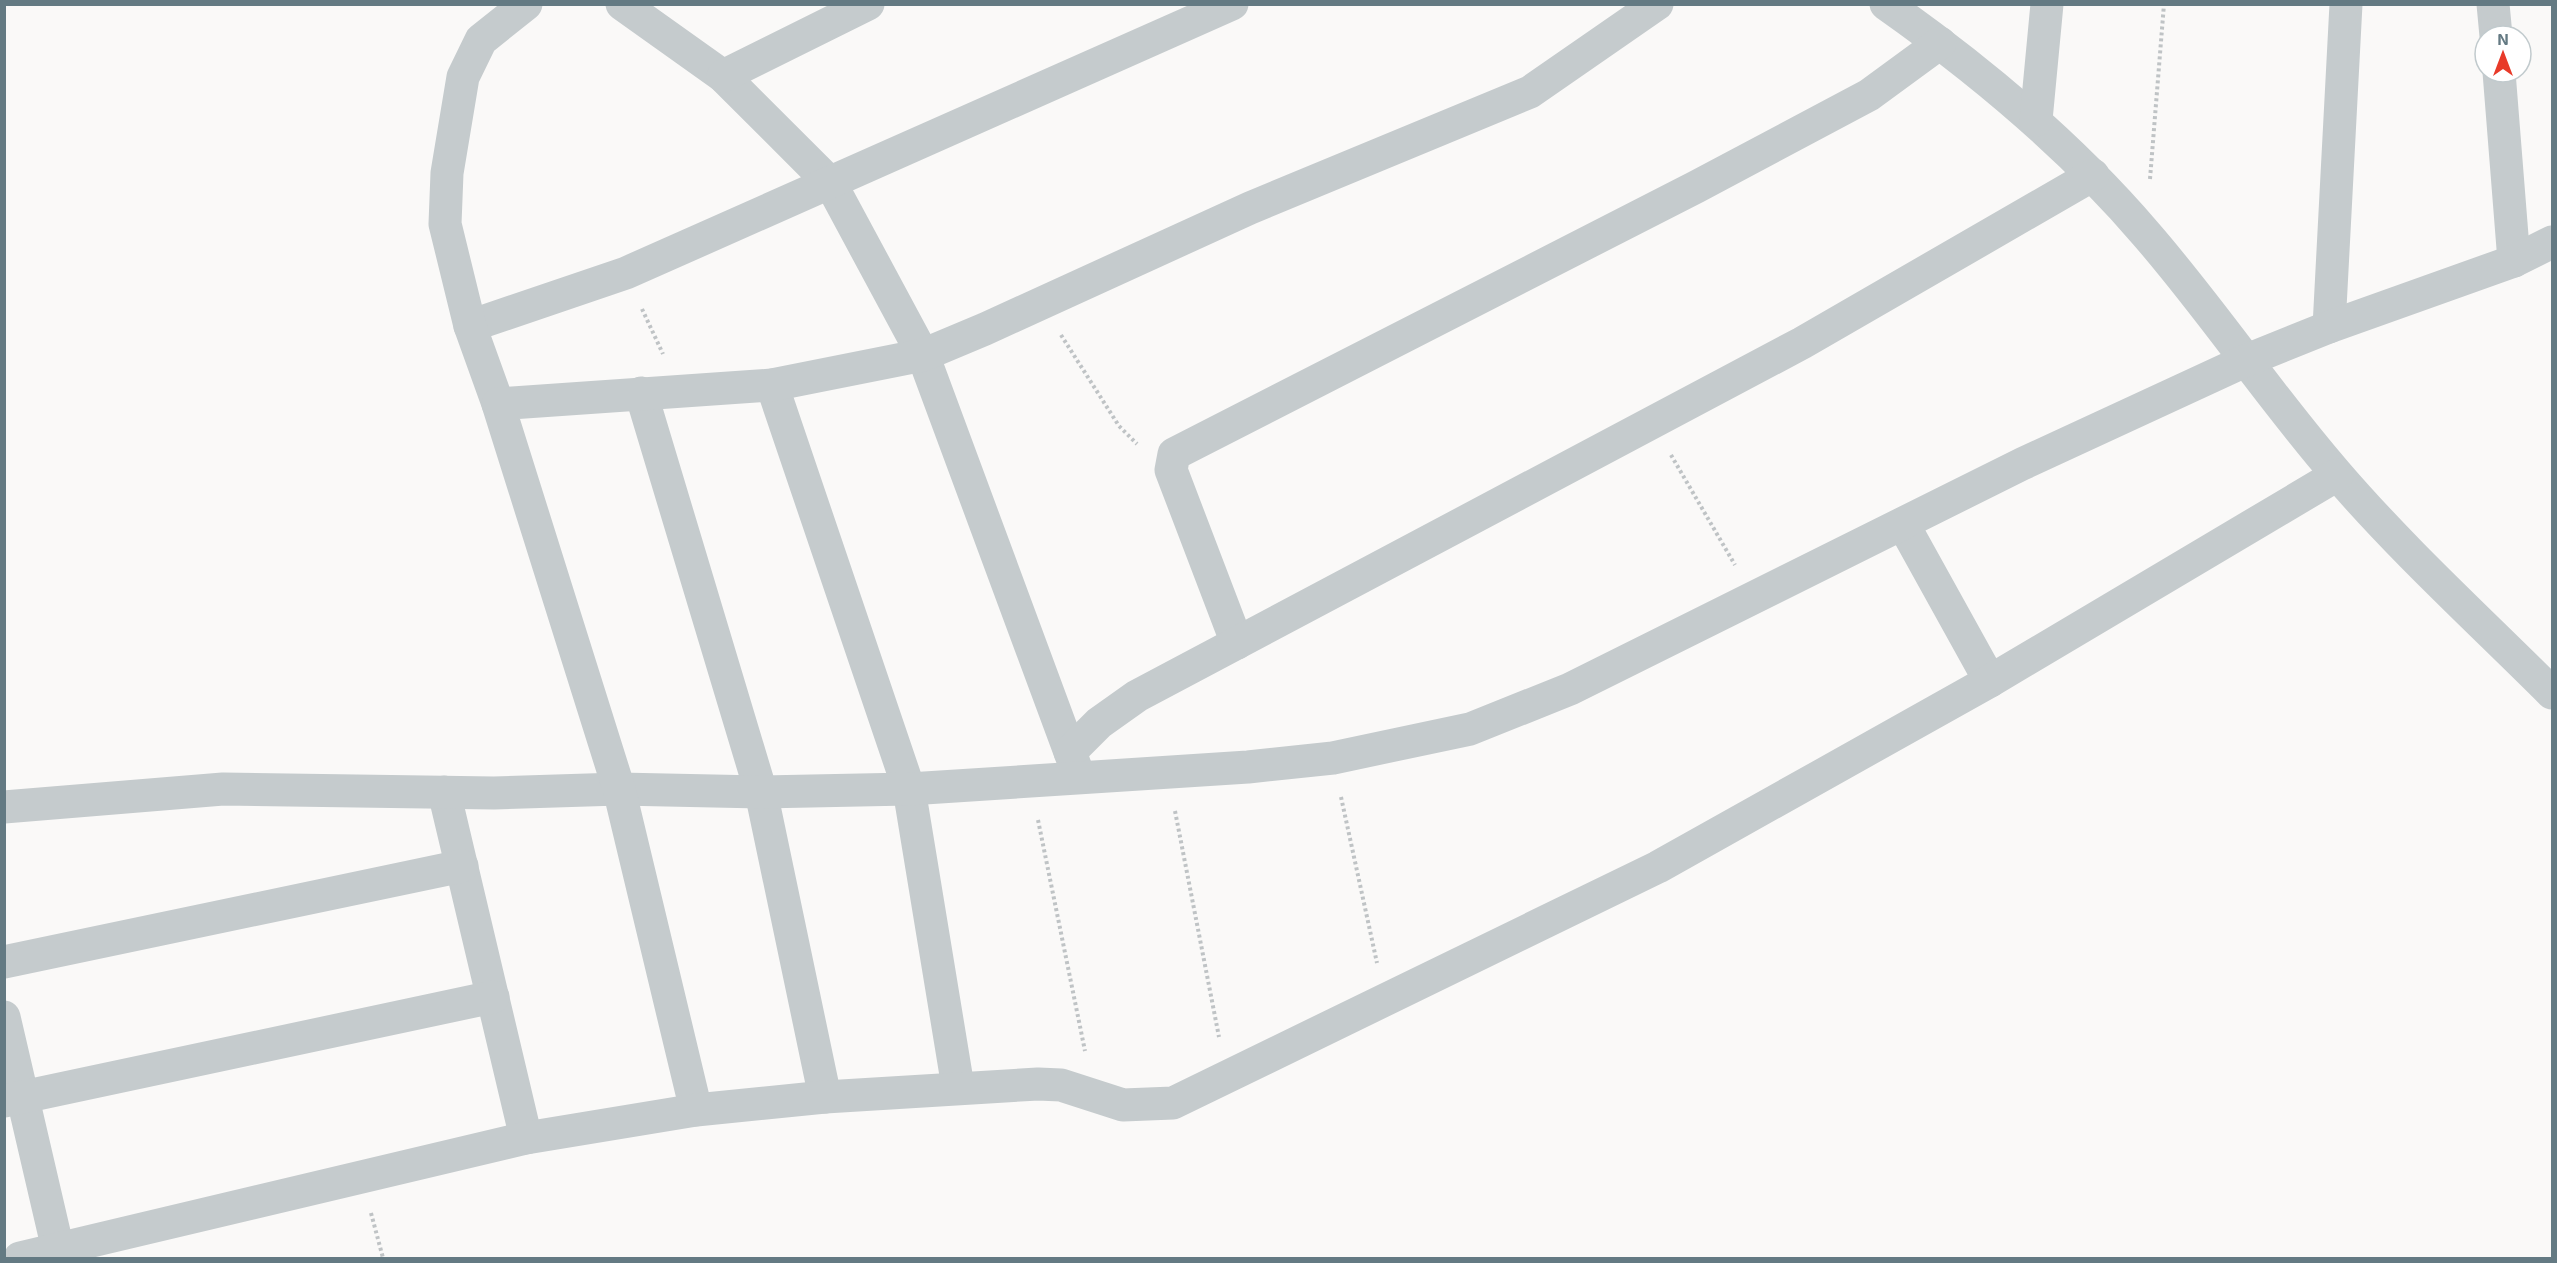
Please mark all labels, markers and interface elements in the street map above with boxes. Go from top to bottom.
north arrow [2473,24,2533,84]
text: N [2497,29,2509,48]

